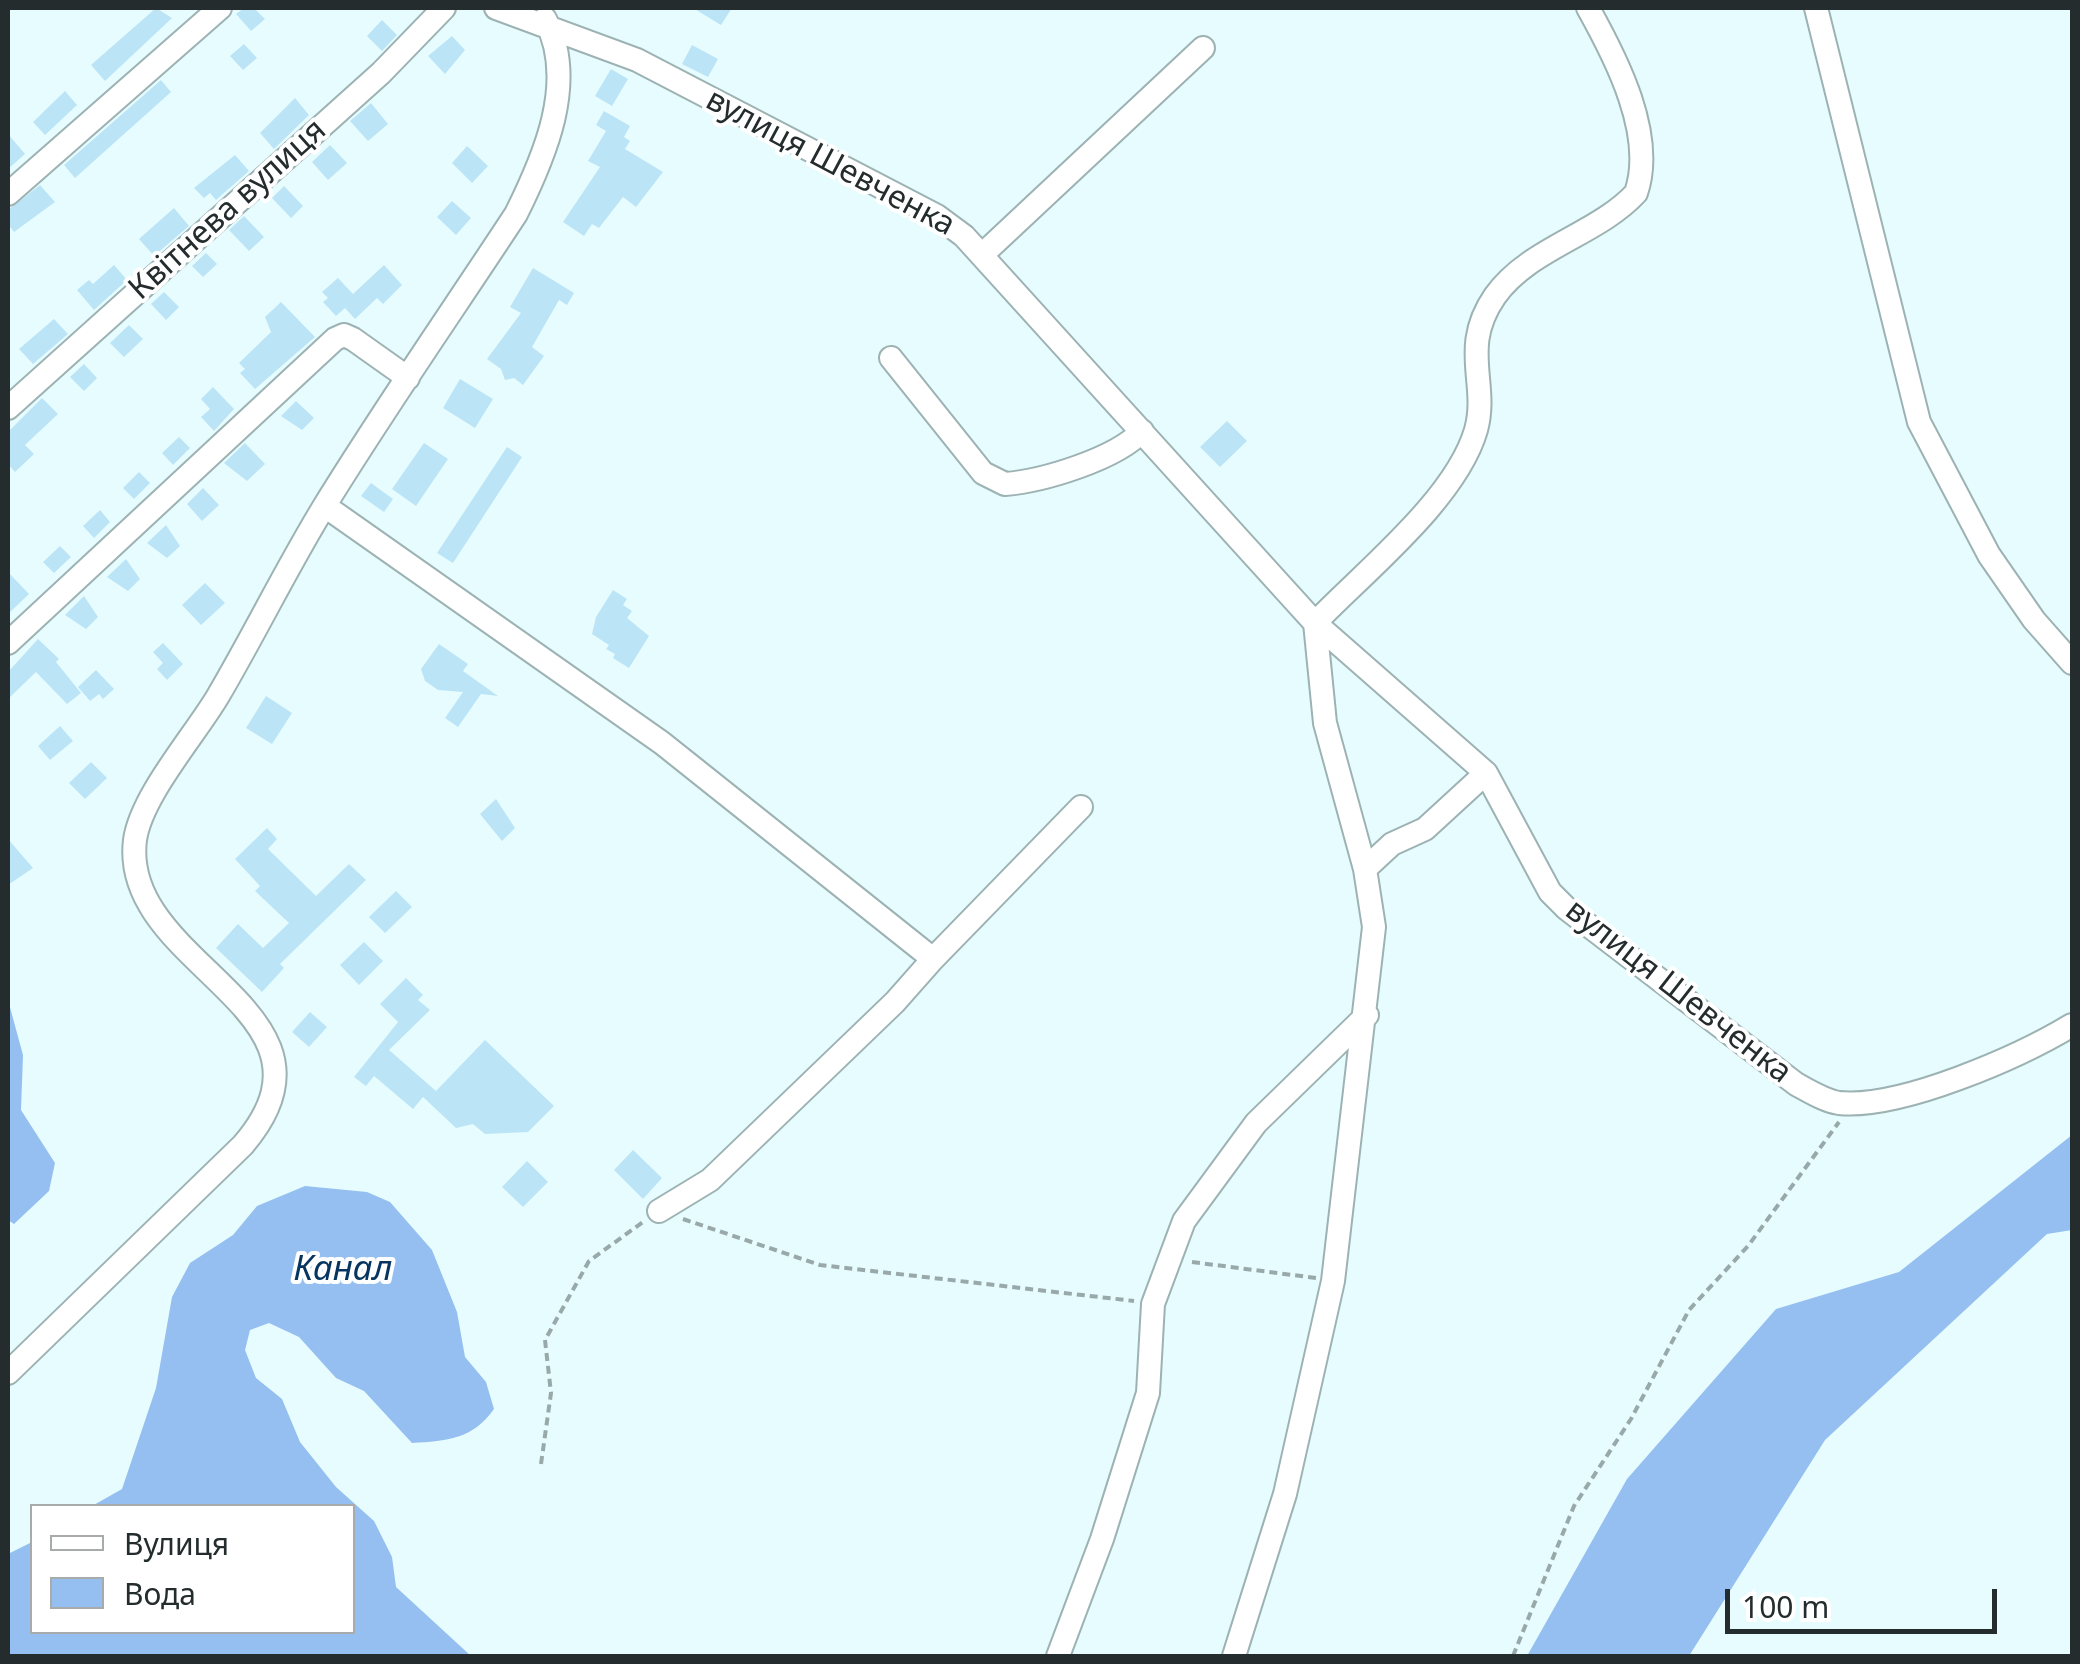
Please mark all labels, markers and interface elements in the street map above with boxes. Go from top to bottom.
street label: вулиця Шевченка [699,81,961,245]
street label: Квітнева вулиця [122,112,334,308]
street label: вулиця Шевченка [1557,892,1799,1092]
water label: Канал [294,1249,392,1291]
legend [30,1504,355,1634]
text: Вулиця [124,1523,229,1564]
scale bar [1730,1569,2002,1631]
text: Вода [124,1573,196,1614]
text: 100 m [1742,1586,1829,1627]

